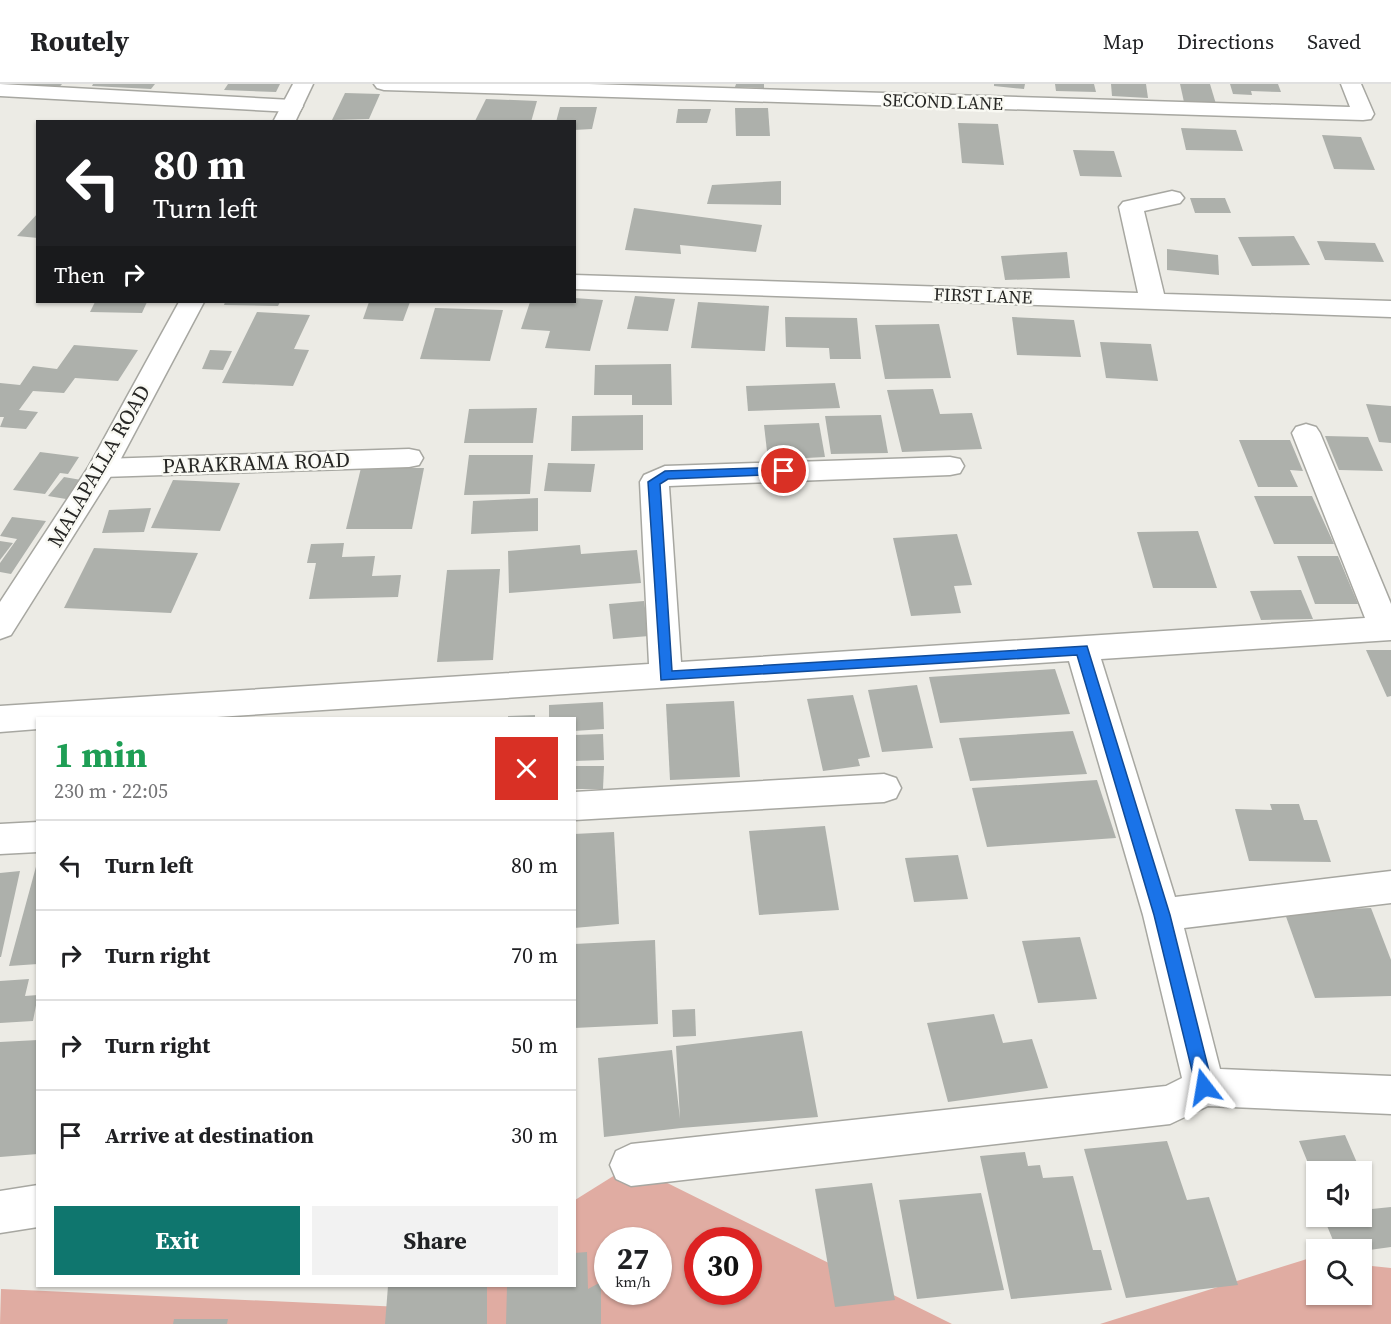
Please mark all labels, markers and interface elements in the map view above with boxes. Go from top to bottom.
text: Routely [30,22,129,60]
text: Map [1103,27,1144,56]
text: Directions [1177,27,1274,56]
text: Saved [1307,27,1361,56]
street label: SECOND LANE [883,87,1004,116]
text: 80 m [153,135,246,193]
icon: left [54,144,132,222]
text: Turn left [153,190,257,227]
icon: right [117,258,150,291]
text: Then [54,260,105,290]
street label: FIRST LANE [933,281,1033,310]
street label: MALAPALLA ROAD [40,379,157,552]
street label: PARAKRAMA ROAD [162,445,350,480]
pin [758,445,809,496]
icon: arrive [767,454,800,487]
text: 1 min [54,730,147,779]
button: close [495,737,558,800]
text: 230 m · 22:05 [54,777,168,805]
icon: left [54,849,87,882]
text: Turn left [105,850,193,880]
text: 80 m [511,850,558,880]
icon: right [54,939,87,972]
text: Turn right [105,940,210,970]
text: 70 m [511,940,558,970]
icon: right [54,1029,87,1062]
text: Turn right [105,1030,210,1060]
text: 50 m [511,1030,558,1060]
position arrow [1172,1055,1236,1119]
icon: arrive [54,1119,87,1152]
text: Arrive at destination [105,1120,314,1150]
text: 30 m [511,1120,558,1150]
map controls [1306,1161,1372,1305]
button: sound [1306,1161,1372,1227]
button: Exit [54,1206,300,1275]
button: Share [312,1206,558,1275]
speed limit sign: 30 [684,1227,762,1305]
text: 27 [617,1238,649,1279]
button: search [1306,1239,1372,1305]
text: km/h [615,1271,651,1292]

